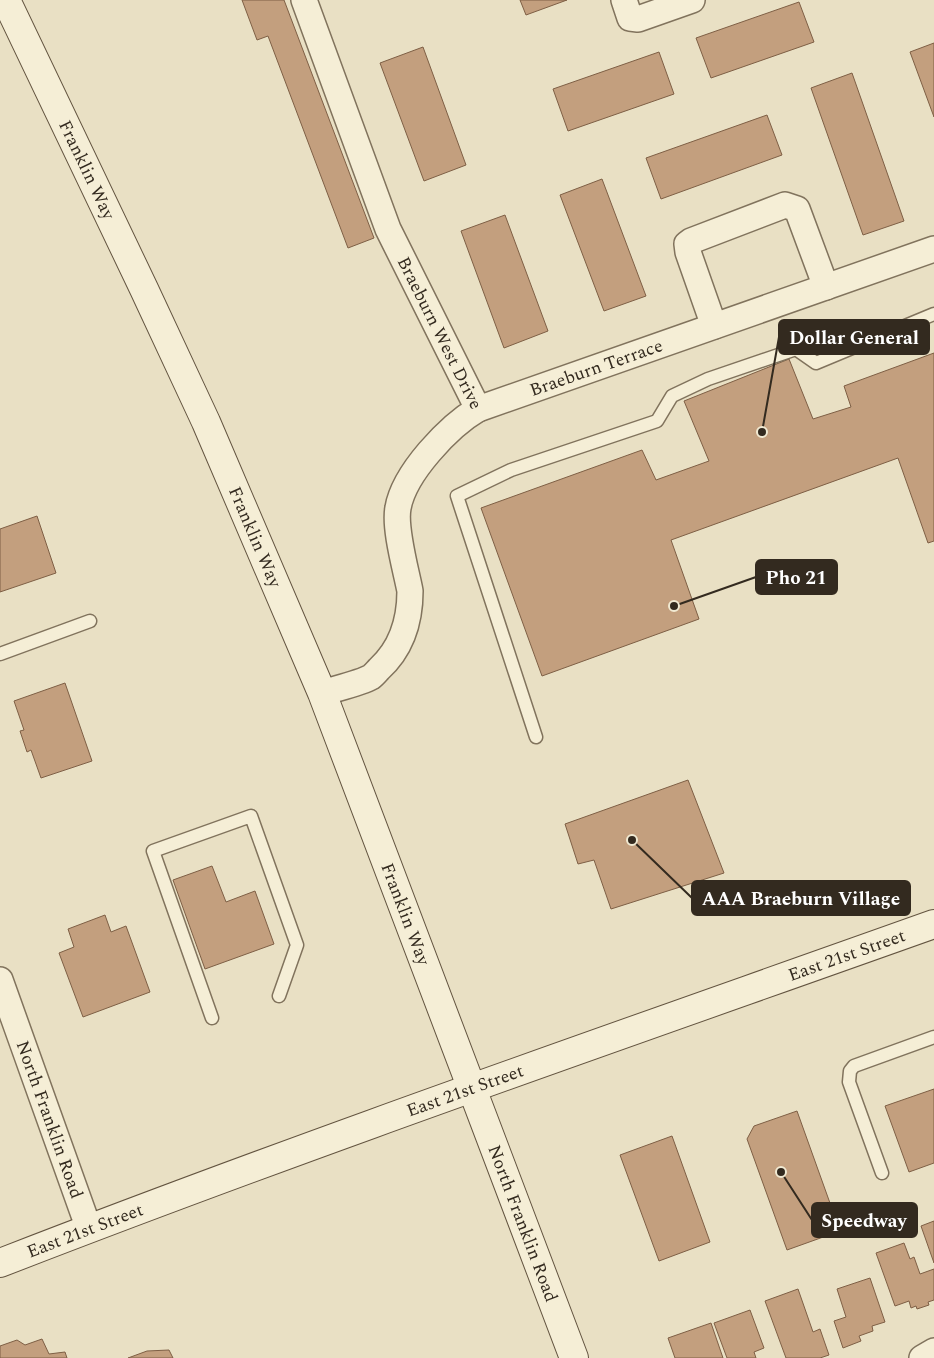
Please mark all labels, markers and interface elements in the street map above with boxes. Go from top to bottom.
street label: Franklin Way [51,115,123,225]
street label: Braeburn West Drive [390,252,489,414]
callout: Dollar General [779,320,929,354]
text: Dollar General [789,324,919,353]
street label: Braeburn Terrace [526,332,667,404]
street label: Franklin Way [221,482,289,593]
callout: Pho 21 [756,560,837,594]
text: Pho 21 [765,564,827,593]
street label: Franklin Way [374,859,437,970]
callout: AAA Braeburn Village [692,881,910,915]
text: AAA Braeburn Village [702,885,900,914]
street label: East 21st Street [784,922,909,989]
street label: North Franklin Road [9,1037,90,1202]
street label: East 21st Street [403,1058,528,1124]
street label: North Franklin Road [480,1141,565,1306]
street label: East 21st Street [23,1196,147,1265]
callout: Speedway [812,1203,917,1237]
text: Speedway [821,1207,908,1236]

